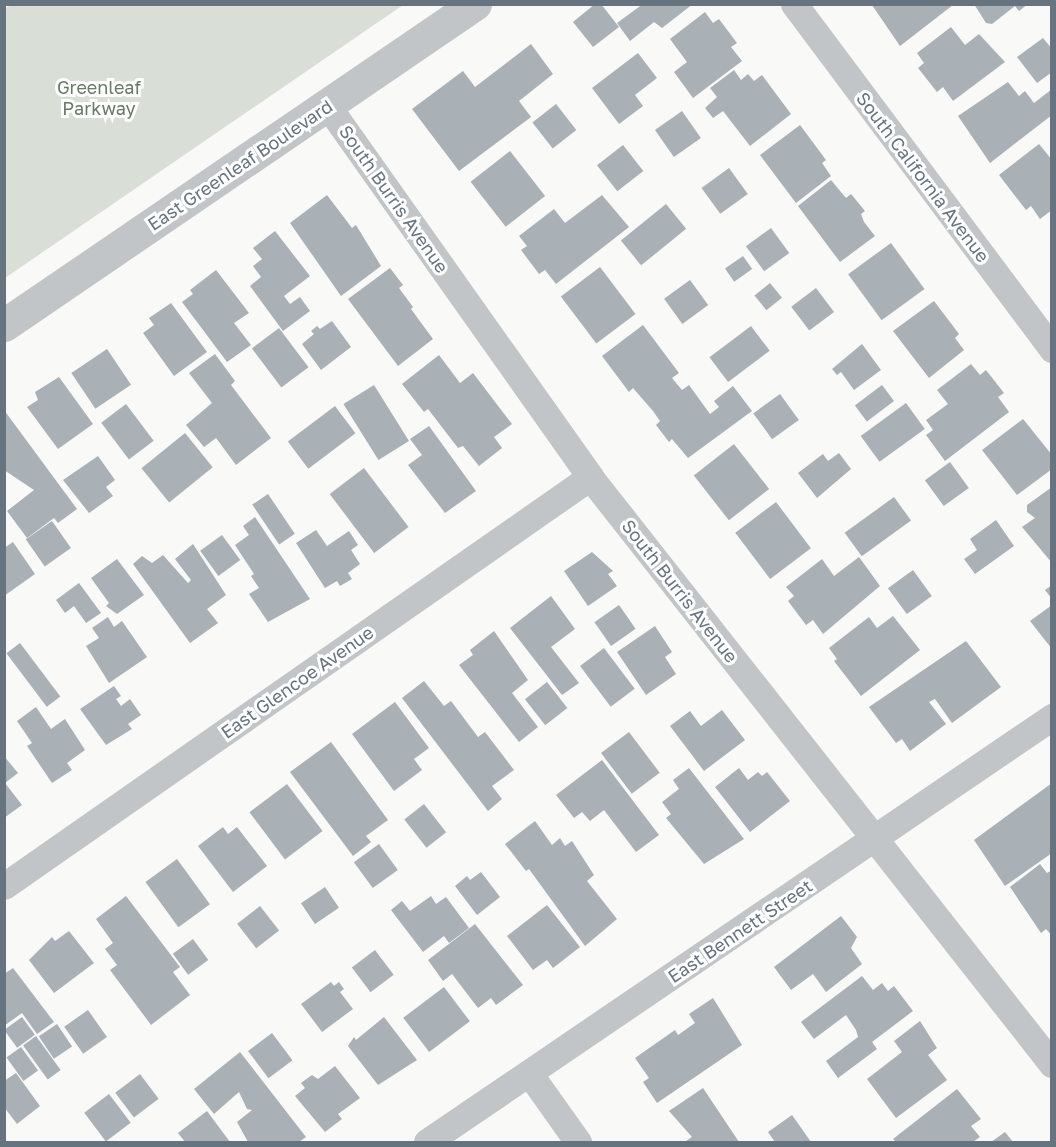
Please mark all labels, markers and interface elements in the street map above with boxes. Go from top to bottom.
park label: Greenleaf Parkway [57,77,141,119]
street label: South California Avenue [852,88,994,266]
street label: East Greenleaf Boulevard [144,95,336,235]
street label: South Burris Avenue [335,121,453,277]
street label: South Burris Avenue [618,515,742,667]
street label: East Glencoe Avenue [217,621,377,743]
street label: East Bennett Street [664,875,816,987]

